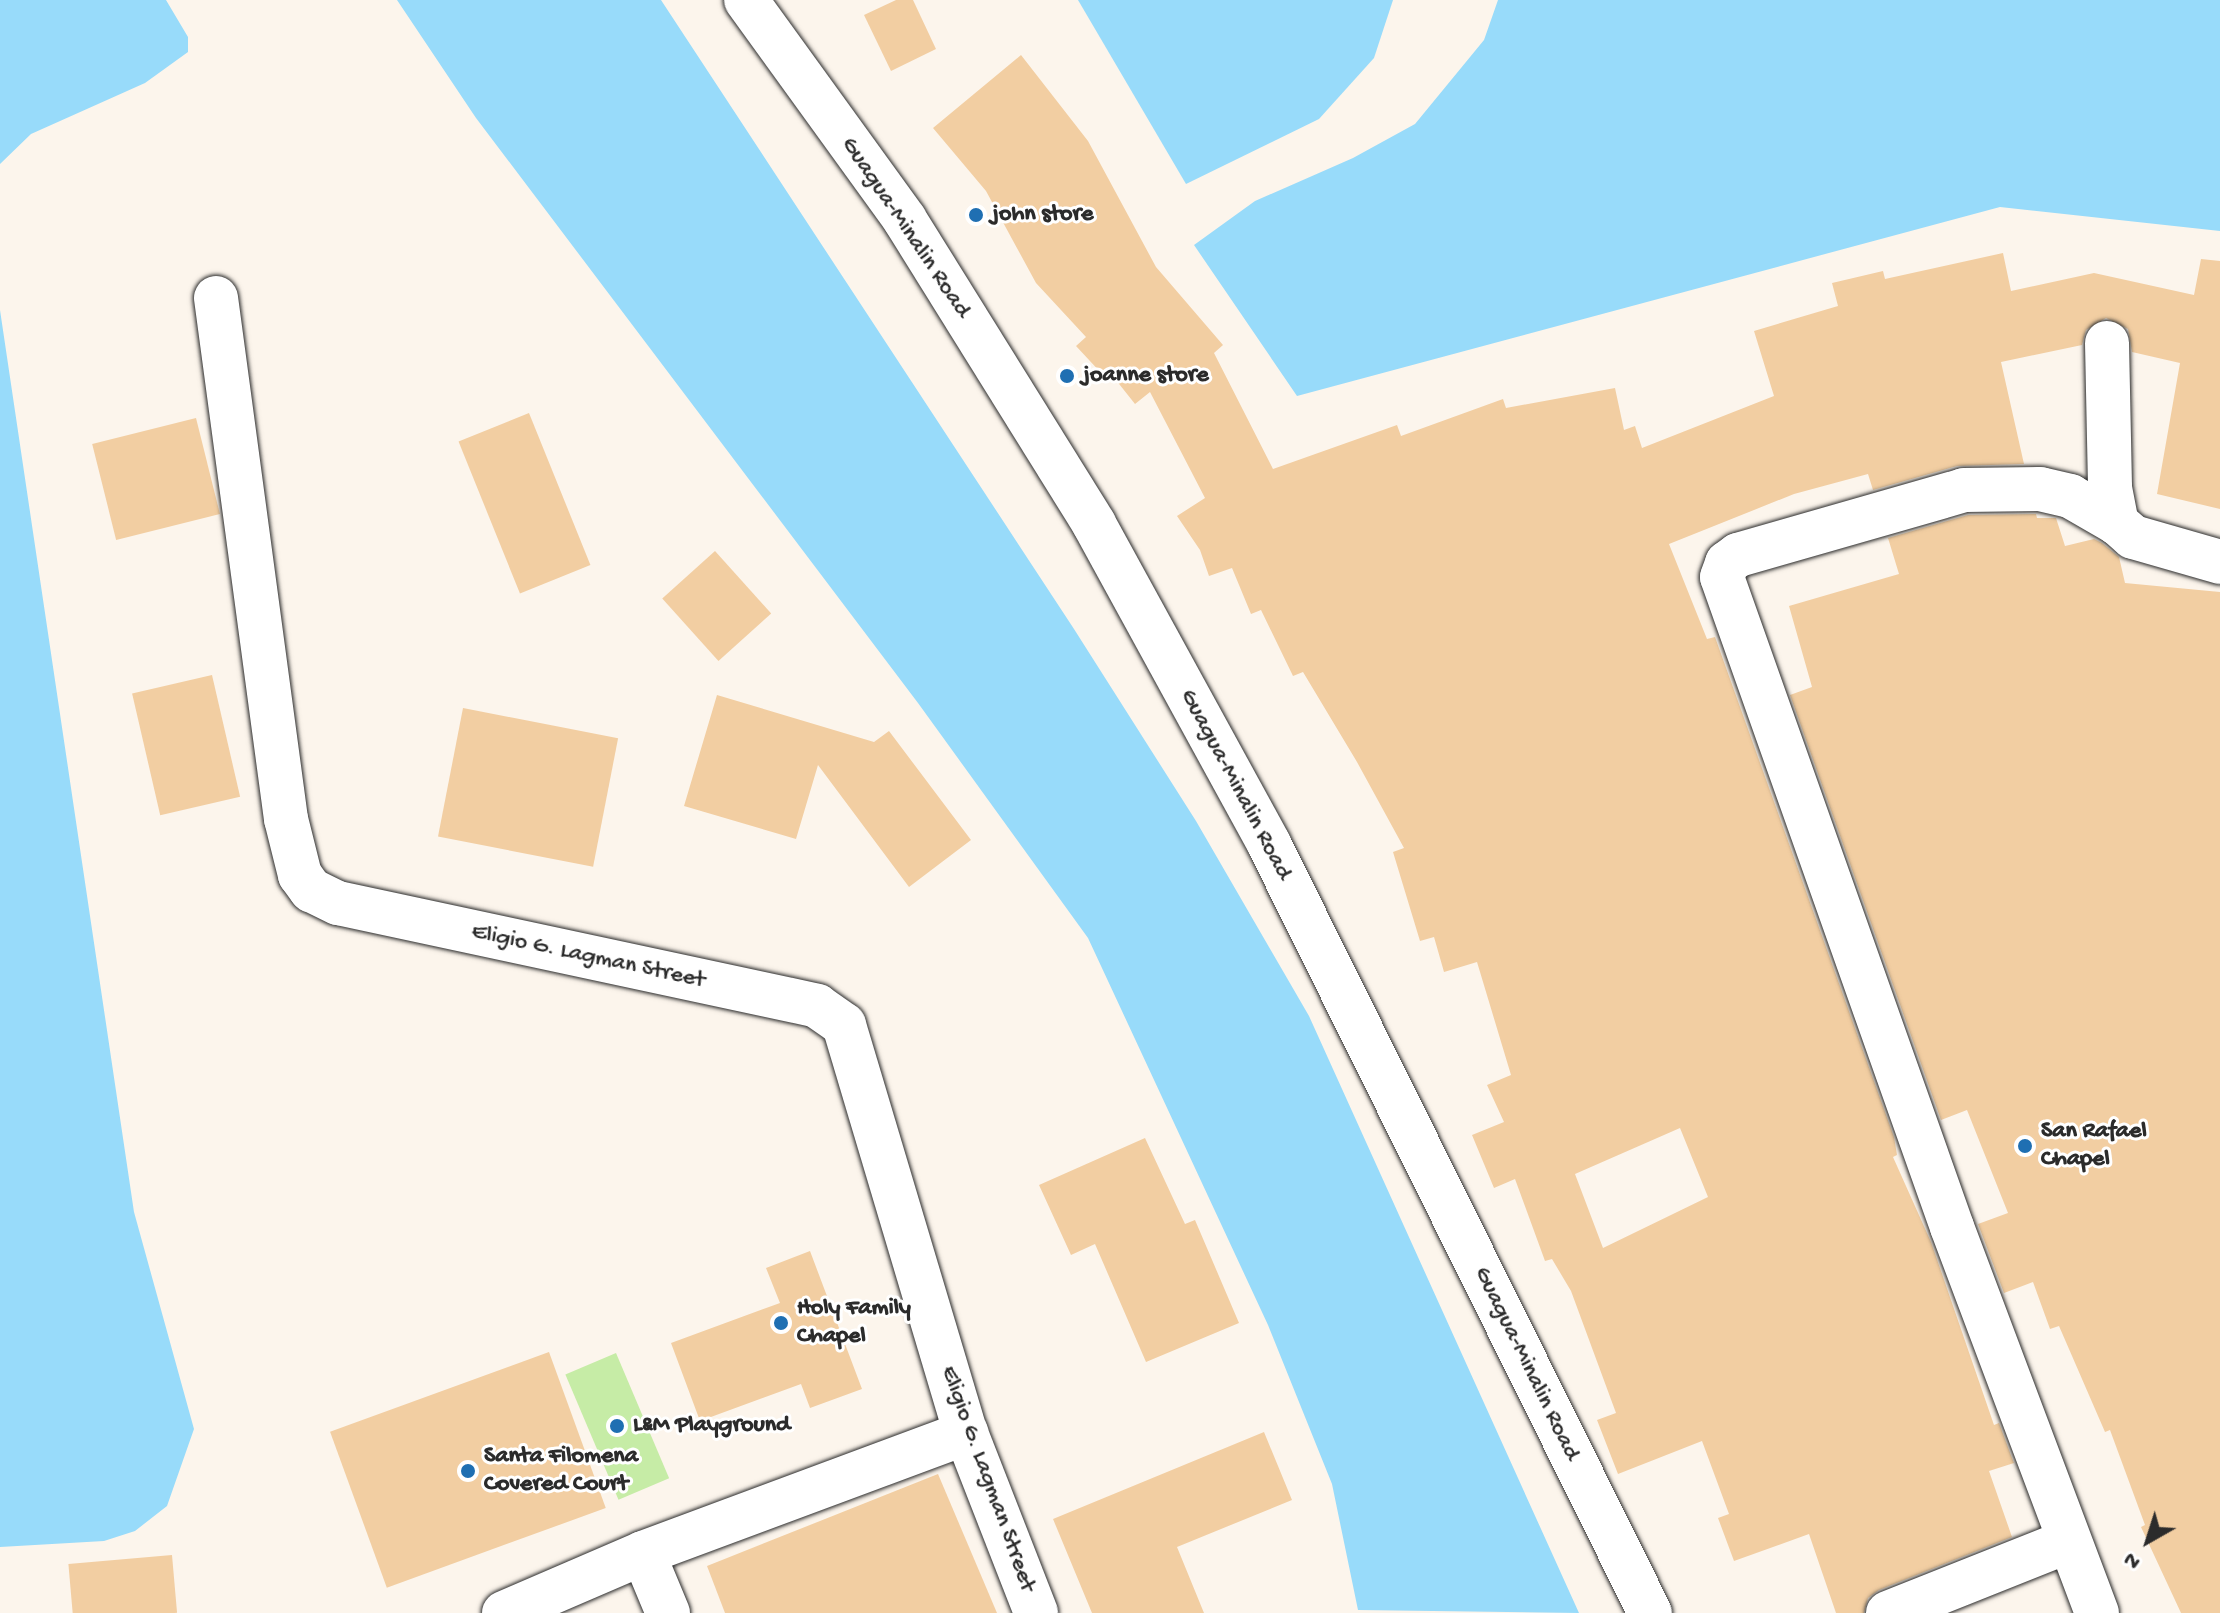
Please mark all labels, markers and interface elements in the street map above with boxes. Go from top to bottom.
street label: Guagua-Minalin Road [834,132,976,324]
place label: john store [992,201,1093,229]
marker: john store [967,206,985,224]
place label: joanne store [1083,362,1209,390]
marker: joanne store [1058,367,1076,385]
street label: Guagua-Minalin Road [1173,685,1297,885]
street label: Eligio G. Lagman Street [469,918,707,996]
place label: San Rafael Chapel [2041,1118,2147,1174]
marker: San Rafael Chapel [2016,1137,2034,1155]
street label: Guagua-Minalin Road [1467,1262,1585,1466]
place label: Holy Family Chapel [797,1295,911,1351]
marker: Holy Family Chapel [772,1314,790,1332]
street label: Eligio G. Lagman Street [933,1362,1041,1596]
place label: L&M Playground [633,1412,790,1440]
marker: L&M Playground [608,1417,626,1435]
place label: Santa Filomena Covered Court [484,1443,638,1499]
marker: Santa Filomena Covered Court [459,1462,477,1480]
north arrow [2108,1501,2188,1581]
text: N [2119,1545,2147,1574]

